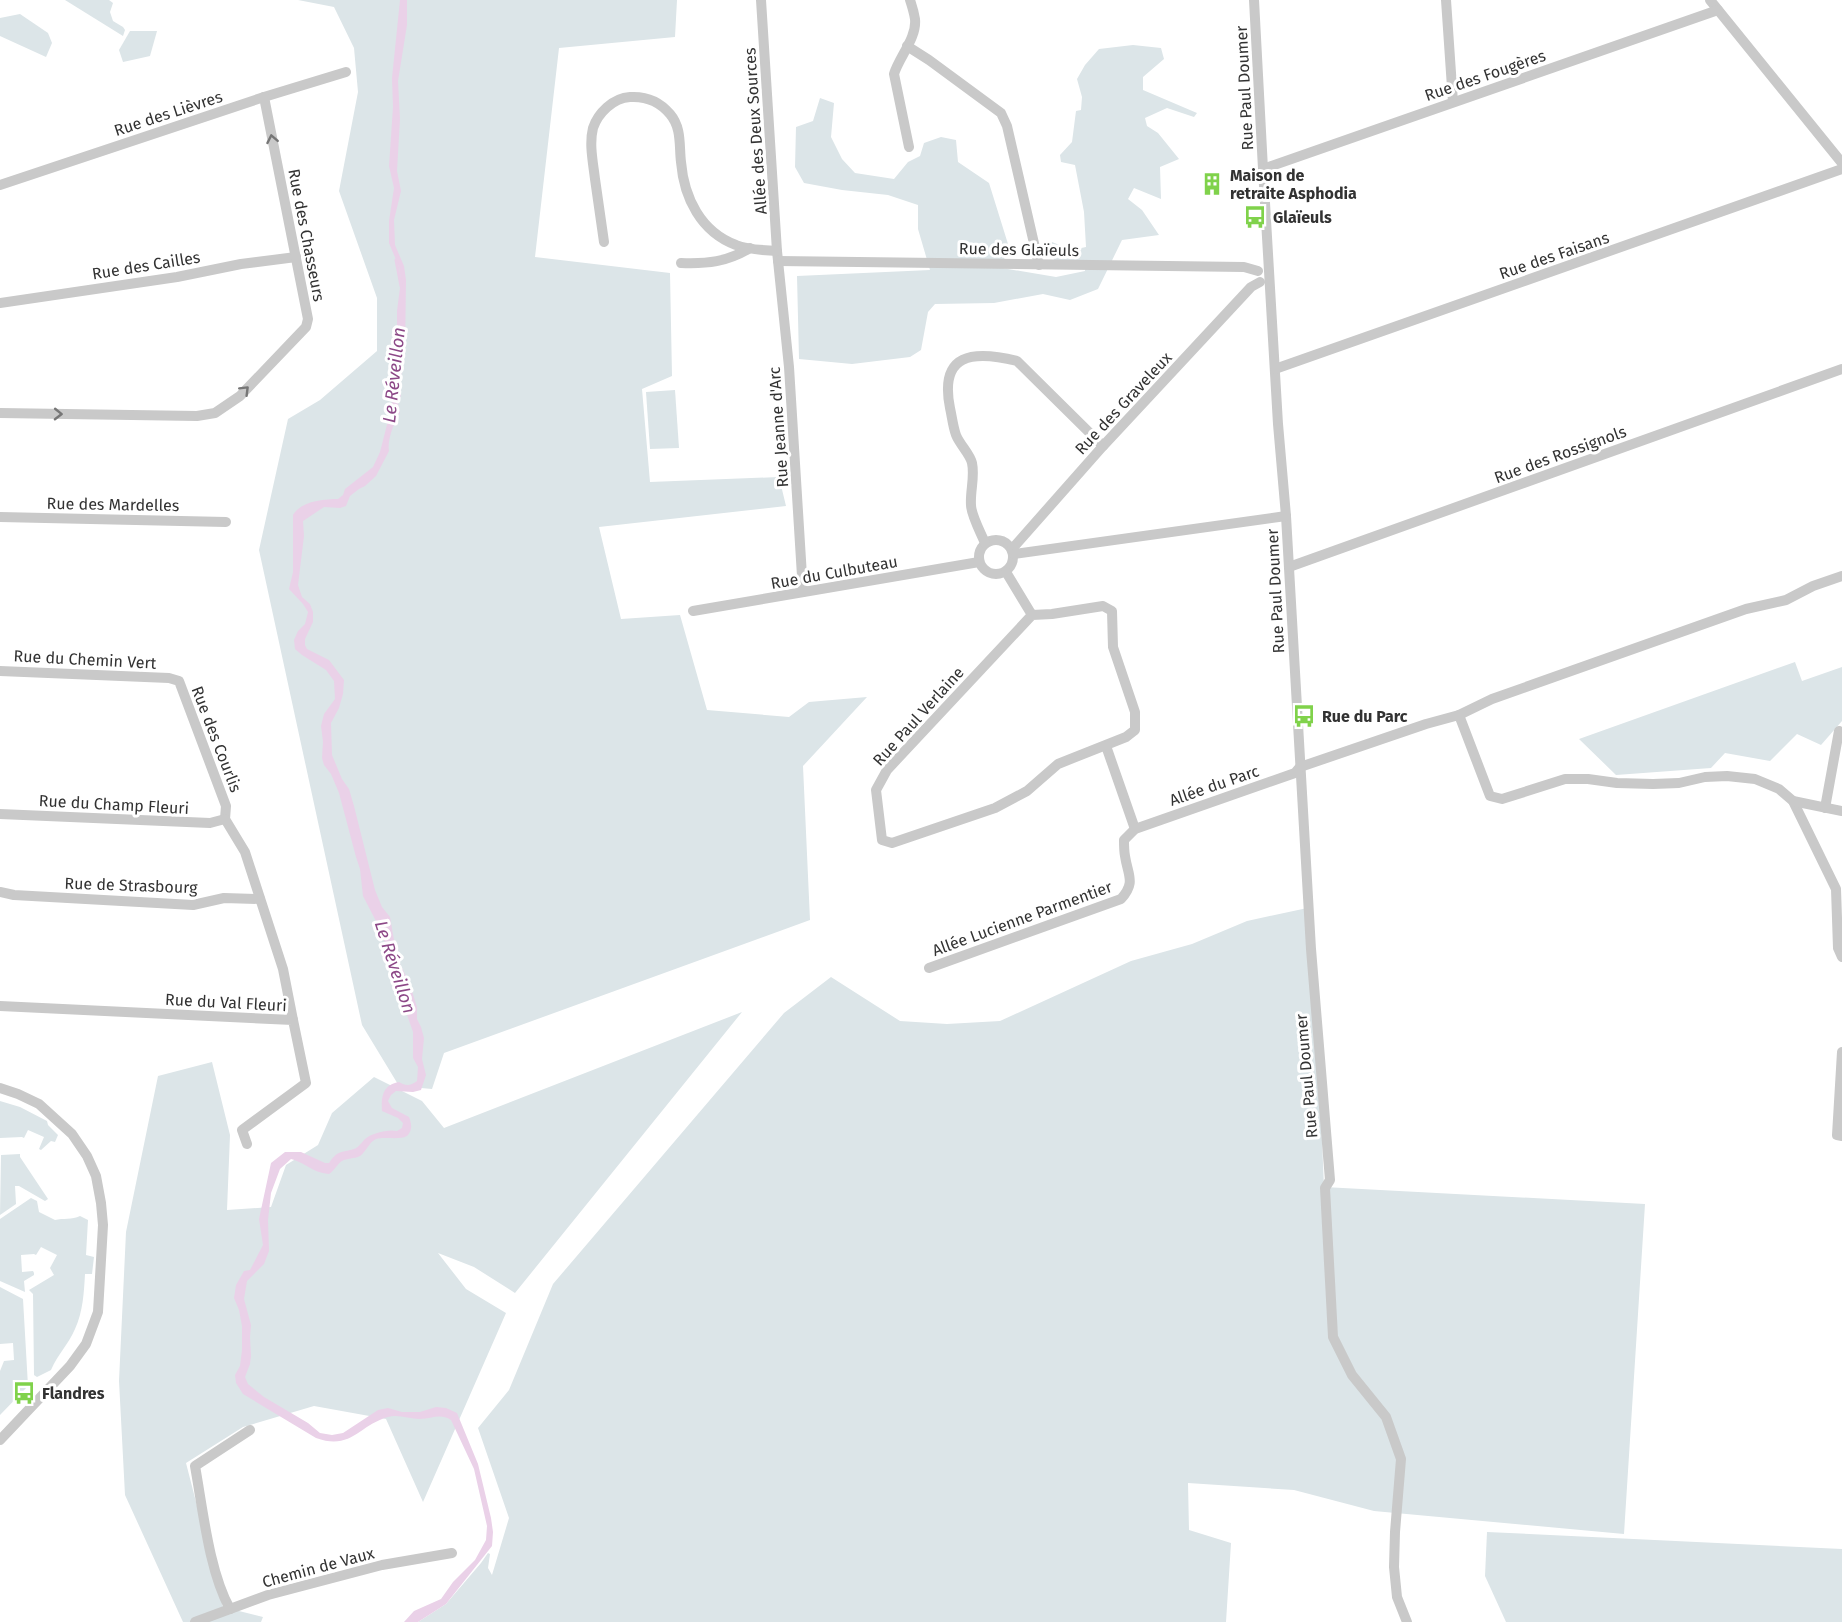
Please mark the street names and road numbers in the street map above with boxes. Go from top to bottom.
street label: Rue Paul Doumer [1232,24,1257,151]
street label: Rue des Fougères [1422,46,1548,105]
street label: Allée des Deux Sources [740,47,771,215]
street label: Rue des Lièvres [112,87,225,140]
street label: Rue des Chasseurs [284,167,329,303]
street label: Rue des Faisans [1497,228,1612,283]
street label: Rue des Glaïeuls [959,239,1079,260]
street label: Rue des Cailles [91,248,202,283]
street label: Rue des Graveleux [1071,348,1176,458]
street label: Rue Jeanne d'Arc [765,366,792,488]
street label: Rue des Rossignols [1492,422,1629,487]
street label: Rue des Mardelles [47,494,179,515]
street label: Rue Paul Doumer [1263,527,1288,654]
street label: Rue du Culbuteau [769,552,899,593]
street label: Rue du Chemin Vert [13,646,157,673]
street label: Rue Paul Verlaine [869,663,968,770]
street label: Rue des Courlis [188,683,245,795]
street label: Allée du Parc [1167,761,1262,810]
street label: Rue du Champ Fleuri [38,791,190,818]
street label: Rue de Strasbourg [64,874,198,897]
street label: Allée Lucienne Parmentier [930,877,1115,960]
street label: Rue du Val Fleuri [165,990,287,1015]
street label: Rue Paul Doumer [1292,1012,1321,1139]
street label: Chemin de Vaux [260,1543,377,1592]

